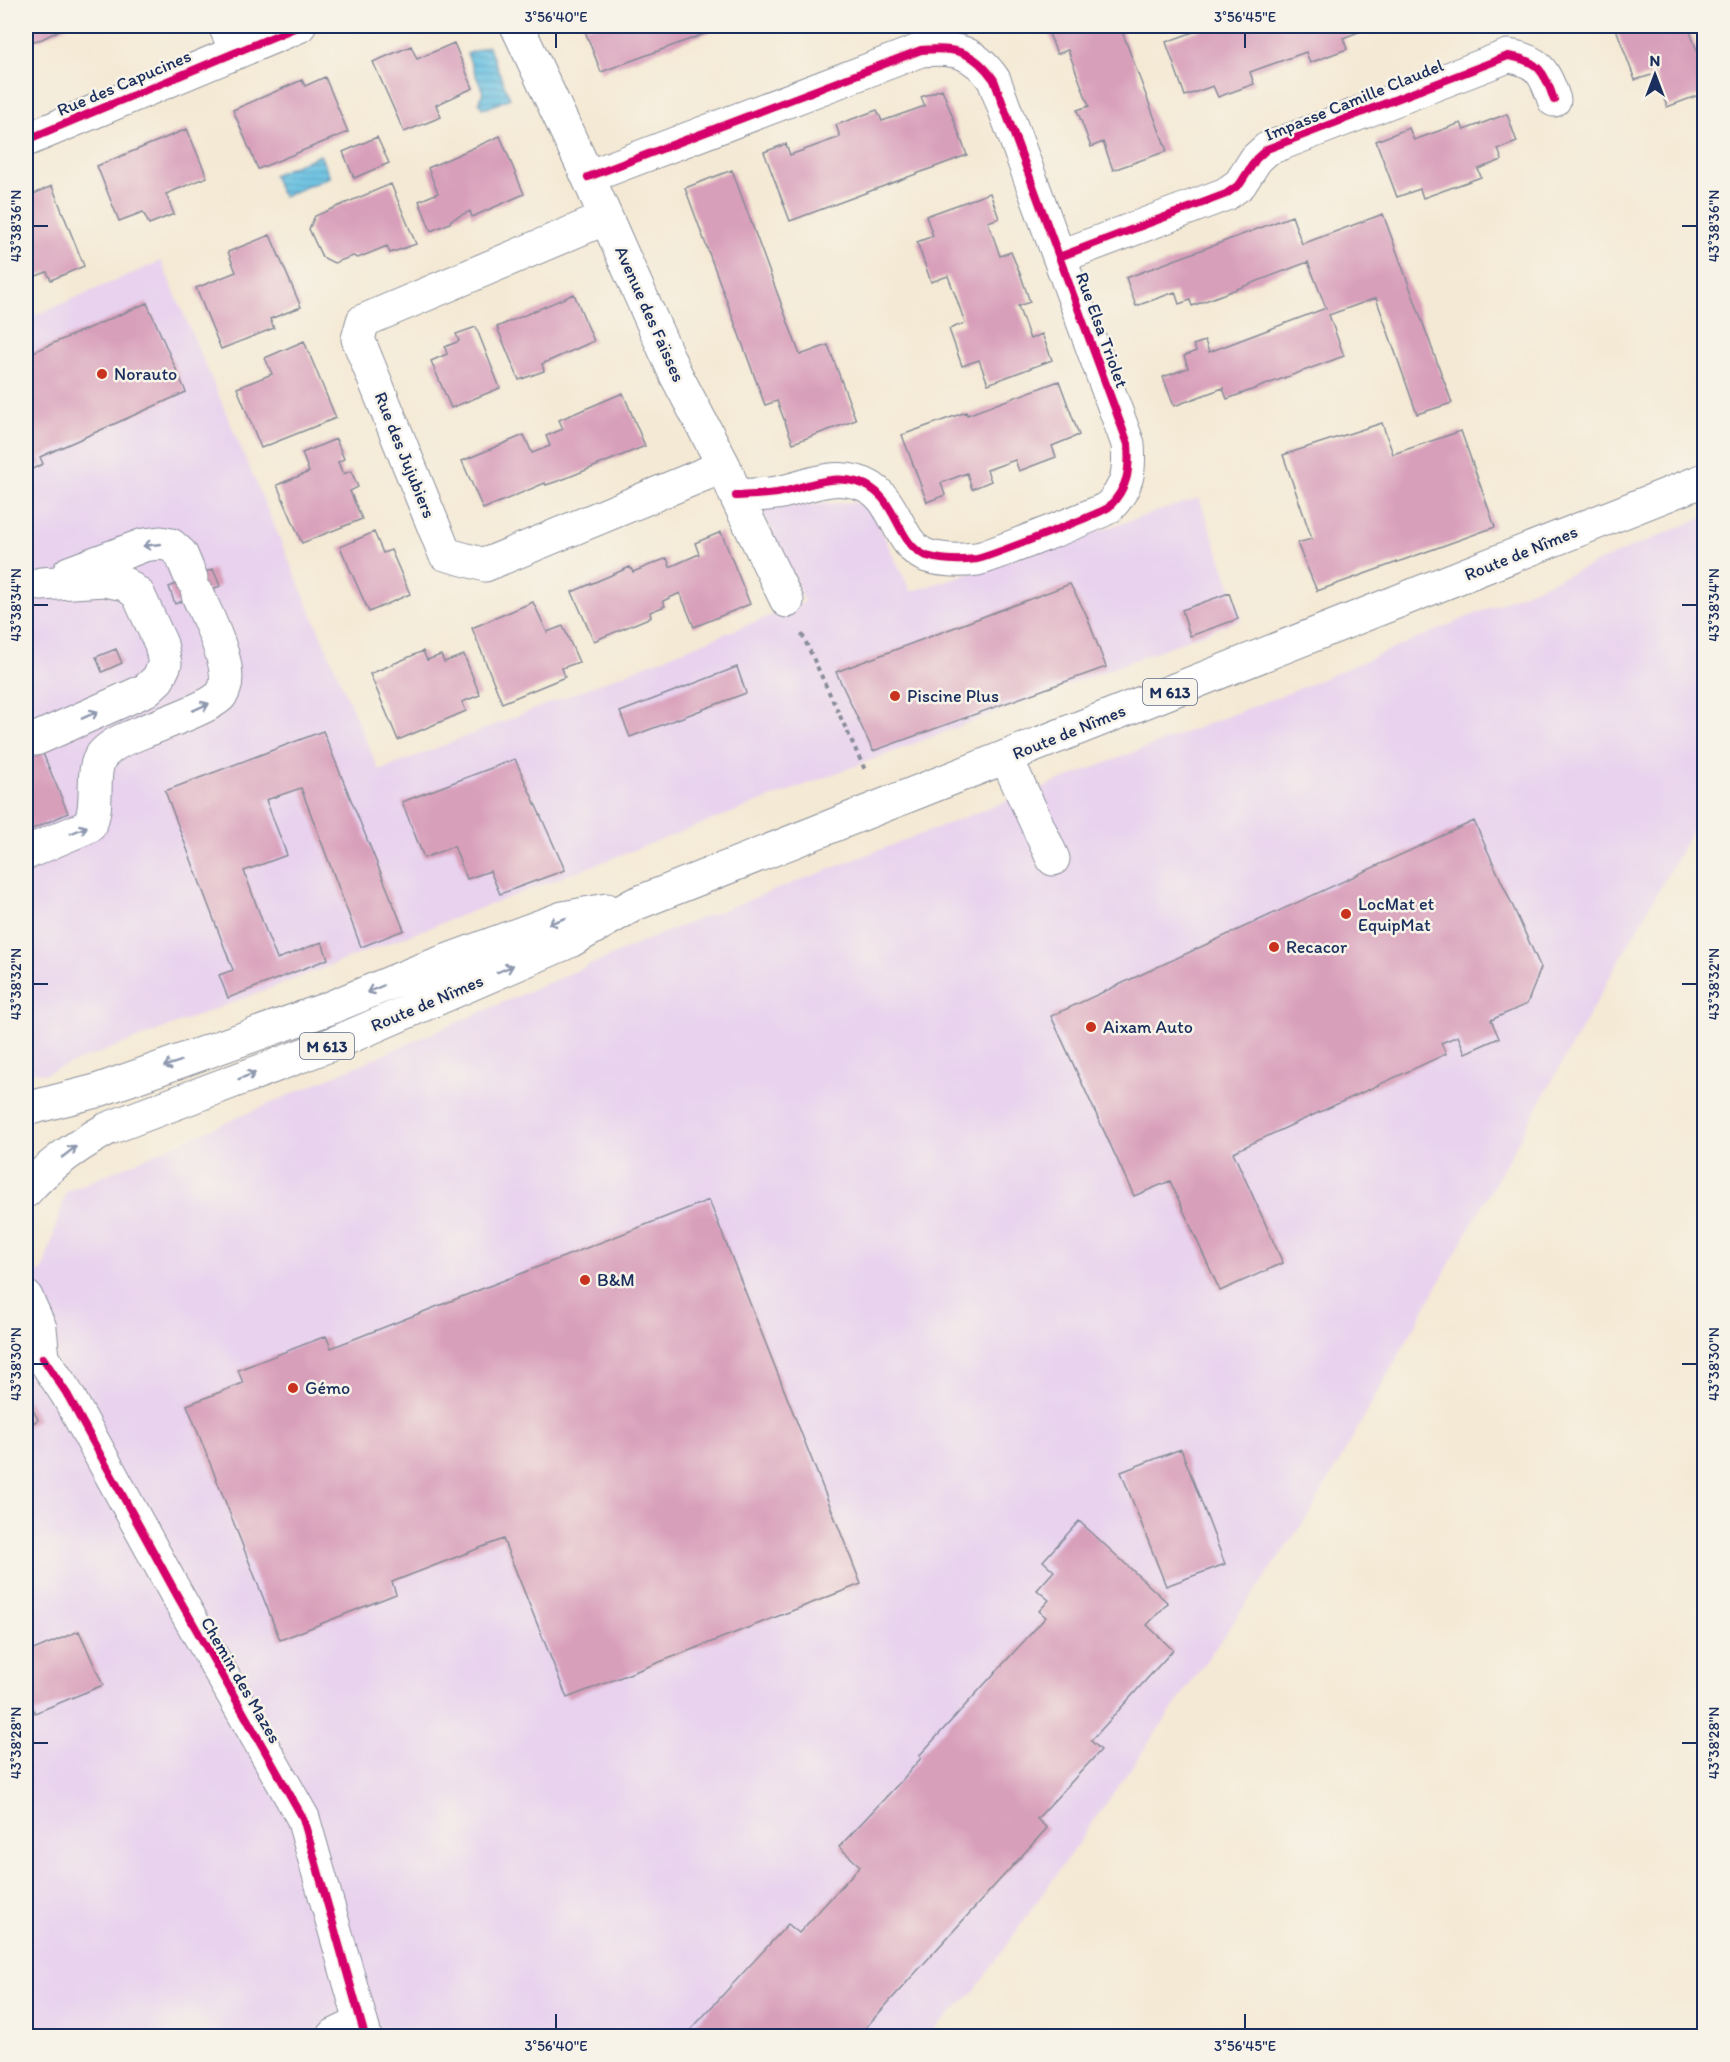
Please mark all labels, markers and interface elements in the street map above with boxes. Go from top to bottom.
text: 3°56'40"E [524,8,588,26]
text: 3°56'45"E [1214,8,1276,26]
street label: Rue des Capucines [54,45,194,121]
north arrow [1625,45,1685,105]
text: N [1650,51,1660,70]
street label: Impasse Camille Claudel [1261,54,1447,146]
text: 43°38'36"N [7,190,25,262]
text: 43°38'36"N [1705,190,1723,262]
street label: Avenue des Faïsses [610,243,690,385]
street label: Rue Elsa Triolet [1071,269,1133,391]
place label: Norauto [114,363,177,385]
marker: Norauto [95,367,109,381]
street label: Rue des Jujubiers [370,389,440,521]
street label: Route de Nîmes [1461,520,1581,586]
one-way arrow [143,540,163,551]
text: 43°38'34"N [7,568,25,642]
text: 43°38'34"N [1705,568,1723,642]
road number: M 613 [1143,679,1197,705]
place label: Piscine Plus [907,685,999,707]
marker: Piscine Plus [888,689,902,703]
street label: Route de Nîmes [1009,699,1129,765]
one-way arrow [191,700,209,712]
one-way arrow [80,708,98,720]
one-way arrow [70,824,88,835]
place label: LocMat et EquipMat [1358,893,1435,936]
marker: LocMat et EquipMat [1339,907,1353,921]
one-way arrow [548,916,567,927]
place label: Recacor [1286,936,1348,958]
marker: Recacor [1267,940,1281,954]
text: 43°38'32"N [7,948,25,1020]
text: 43°38'32"N [1705,948,1723,1020]
one-way arrow [496,963,514,974]
street label: Route de Nîmes [367,969,487,1037]
one-way arrow [366,984,384,995]
place label: Aixam Auto [1103,1016,1193,1038]
marker: Aixam Auto [1084,1020,1098,1034]
road number: M 613 [300,1033,354,1059]
one-way arrow [163,1060,182,1071]
one-way arrow [238,1069,256,1080]
one-way arrow [61,1146,77,1159]
place label: B&M [597,1269,635,1291]
marker: B&M [578,1273,592,1287]
text: 43°38'30"N [7,1327,25,1401]
text: 43°38'30"N [1705,1327,1723,1401]
place label: Gémo [305,1377,350,1399]
marker: Gémo [286,1381,300,1395]
street label: Chemin des Mazes [196,1613,286,1747]
text: 43°38'28"N [7,1707,25,1779]
text: 43°38'28"N [1705,1707,1723,1779]
text: 3°56'40"E [524,2037,588,2055]
text: 3°56'45"E [1214,2037,1276,2055]

